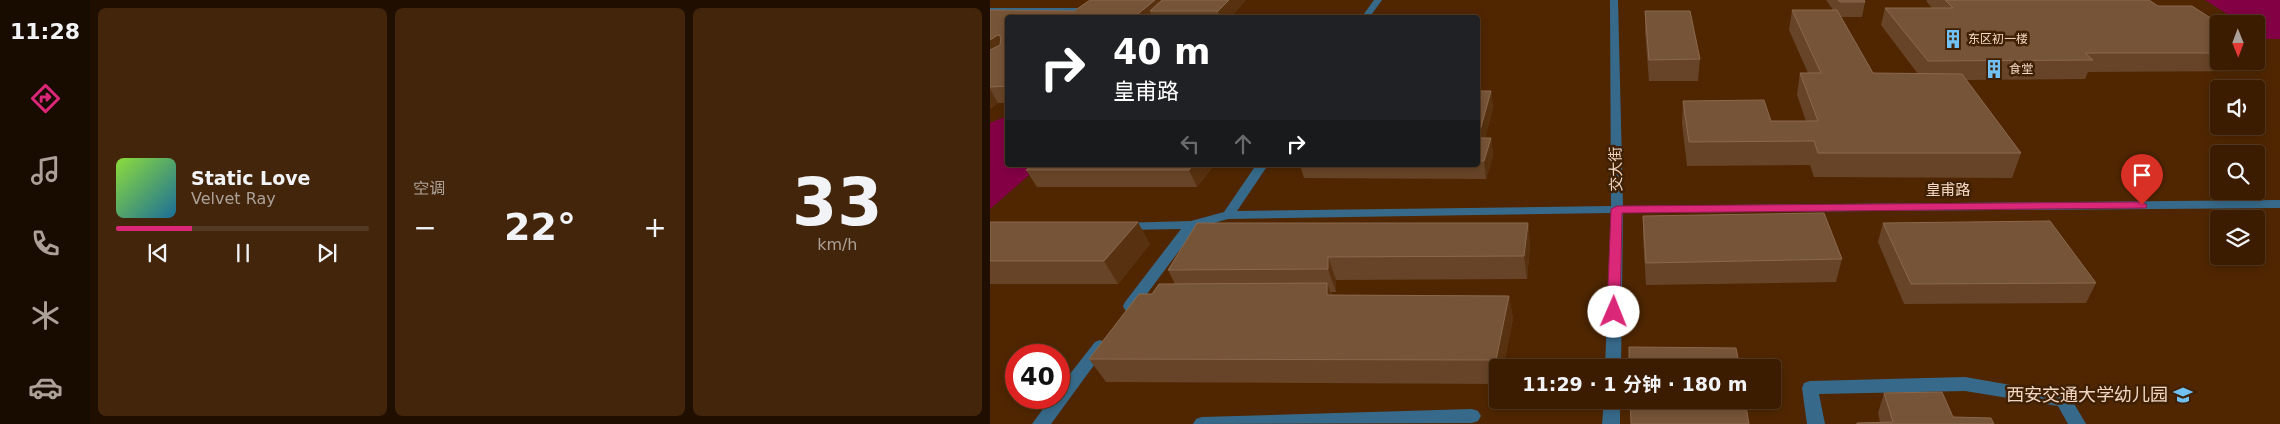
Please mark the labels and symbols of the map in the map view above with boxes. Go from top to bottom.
north arrow [2210,15,2265,70]
building icon: 东区初一楼 [1942,28,1964,50]
place label: 东区初一楼 [1968,32,2028,46]
building icon: 食堂 [1983,58,2005,80]
place label: 食堂 [2009,62,2033,76]
street label: 交大街 [1607,146,1625,192]
pin [2121,154,2163,205]
street label: 皇甫路 [1925,181,1971,199]
position arrow [1587,285,1639,337]
speed limit sign: 40 [1005,344,1070,409]
place label: 西安交通大学幼儿园 [2006,384,2168,405]
school or university icon: 西安交通大学幼儿园 [2172,384,2194,406]

